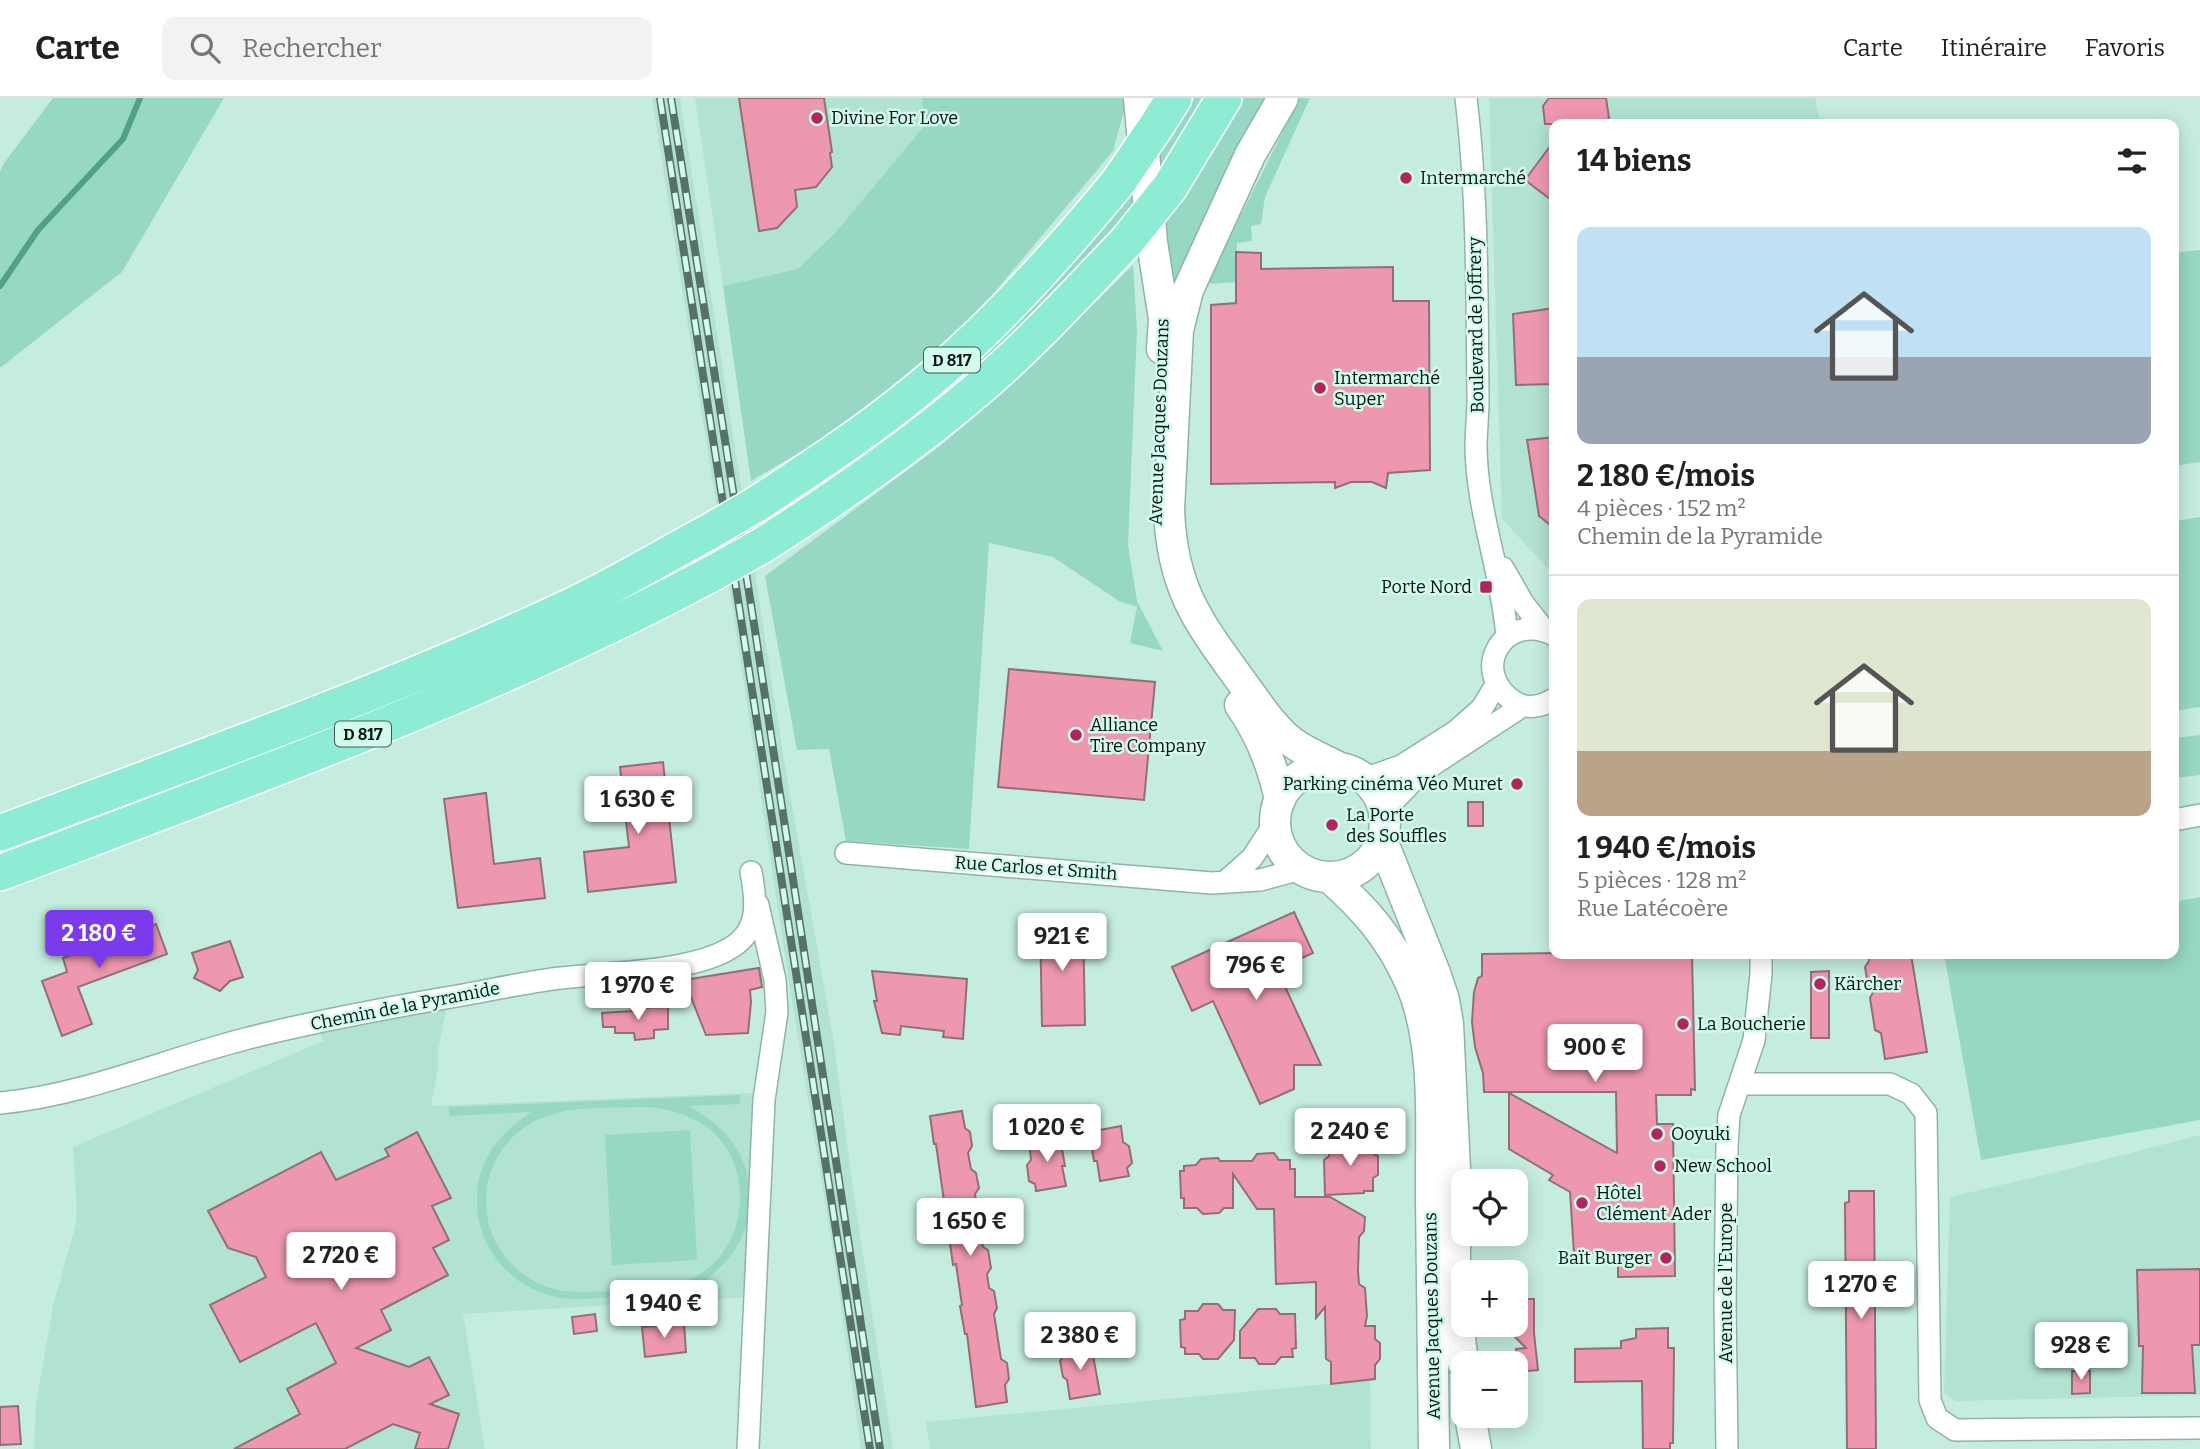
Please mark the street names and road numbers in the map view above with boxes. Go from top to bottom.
street label: Boulevard de Joffrery [1463,236,1489,413]
street label: Avenue Jacques Douzans [1144,318,1174,526]
road number: D 817 [924,348,980,372]
road number: D 817 [335,722,391,747]
street label: Rue Carlos et Smith [954,851,1118,885]
street label: Chemin de la Pyramide [308,977,502,1035]
street label: Avenue de l'Europe [1715,1203,1737,1363]
street label: Avenue Jacques Douzans [1419,1212,1445,1420]

